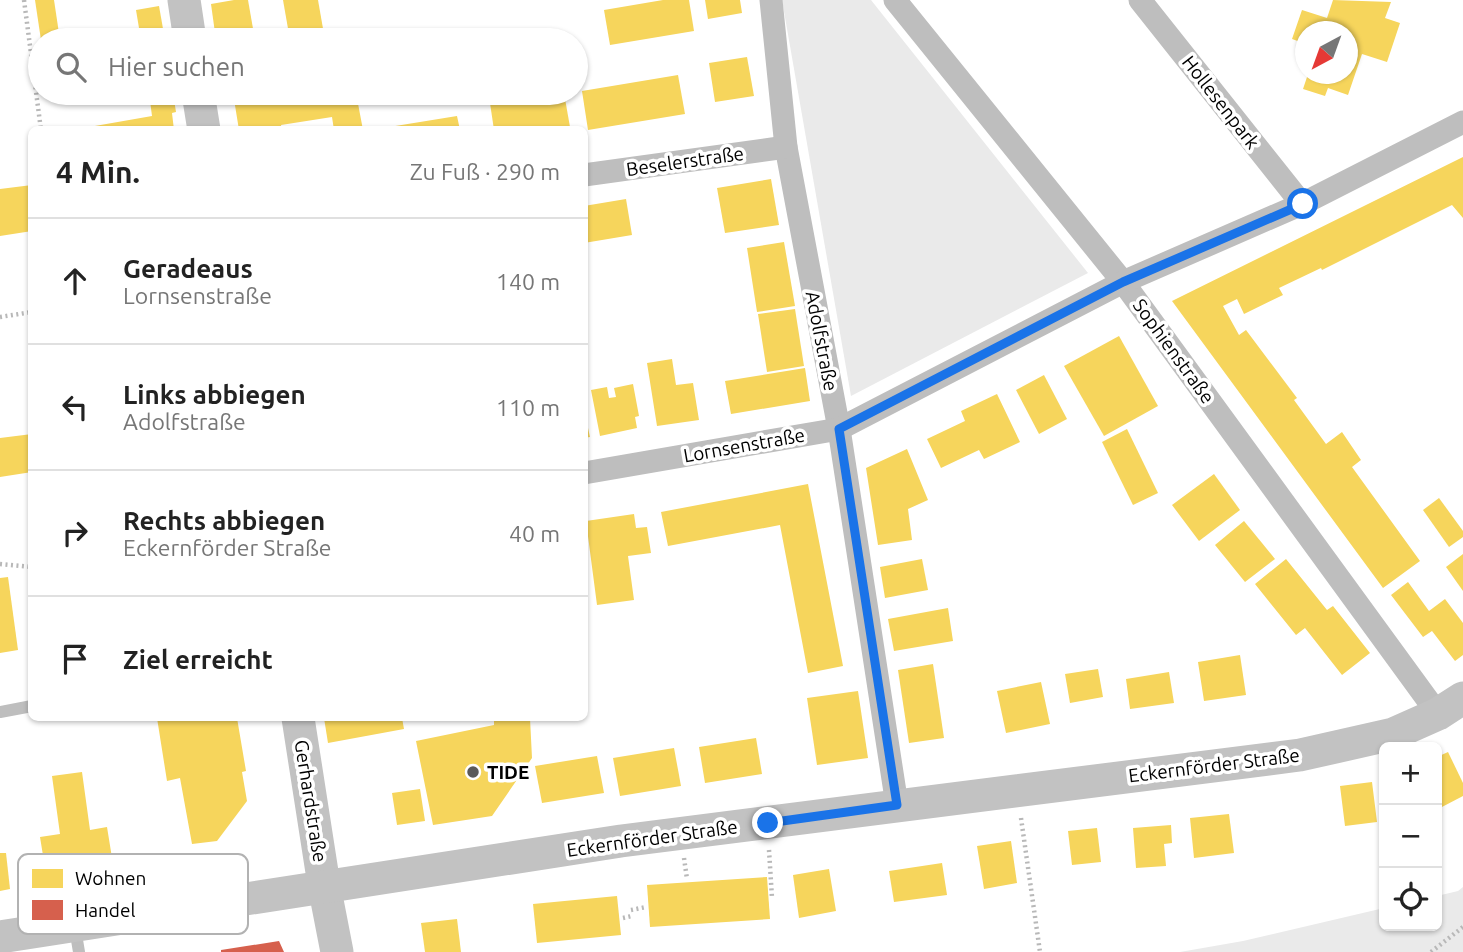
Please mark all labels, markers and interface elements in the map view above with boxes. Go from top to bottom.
north arrow [1295,21,1358,84]
search box [28,28,588,105]
icon: search [52,48,90,86]
street label: Hollesenpark [1178,51,1264,153]
text: Hier suchen [108,52,245,81]
street label: Beselerstraße [625,142,745,180]
text: 4 Min. [56,155,140,189]
text: Zu Fuß · 290 m [410,159,560,184]
route start [1287,188,1318,219]
text: Geradeaus [123,254,253,283]
icon: ahead [56,262,94,300]
text: 140 m [496,269,560,294]
text: Lornsenstraße [123,283,272,308]
street label: Adolfstraße [802,289,842,393]
street label: Sophienstraße [1129,295,1219,407]
text: Links abbiegen [123,380,306,409]
icon: left [56,388,94,426]
text: 110 m [496,395,560,420]
text: Adolfstraße [123,409,246,434]
street label: Lornsenstraße [682,423,806,467]
text: Rechts abbiegen [123,506,325,535]
icon: right [56,514,94,552]
text: 40 m [509,521,560,546]
text: Eckernförder Straße [123,535,332,560]
icon: arrive [56,640,94,678]
text: Ziel erreicht [123,645,273,674]
street label: Gerhardstraße [290,738,332,864]
map controls [1379,742,1442,931]
button: + [1379,742,1442,805]
street label: Eckernförder Straße [1127,744,1301,786]
place label: TIDE [487,761,529,783]
marker: TIDE [465,764,481,780]
button: − [1379,805,1442,868]
route end [752,807,783,838]
street label: Eckernförder Straße [565,815,739,861]
legend [18,854,248,934]
text: Wohnen [75,867,146,889]
button: locate [1379,868,1442,931]
text: Handel [75,899,135,921]

